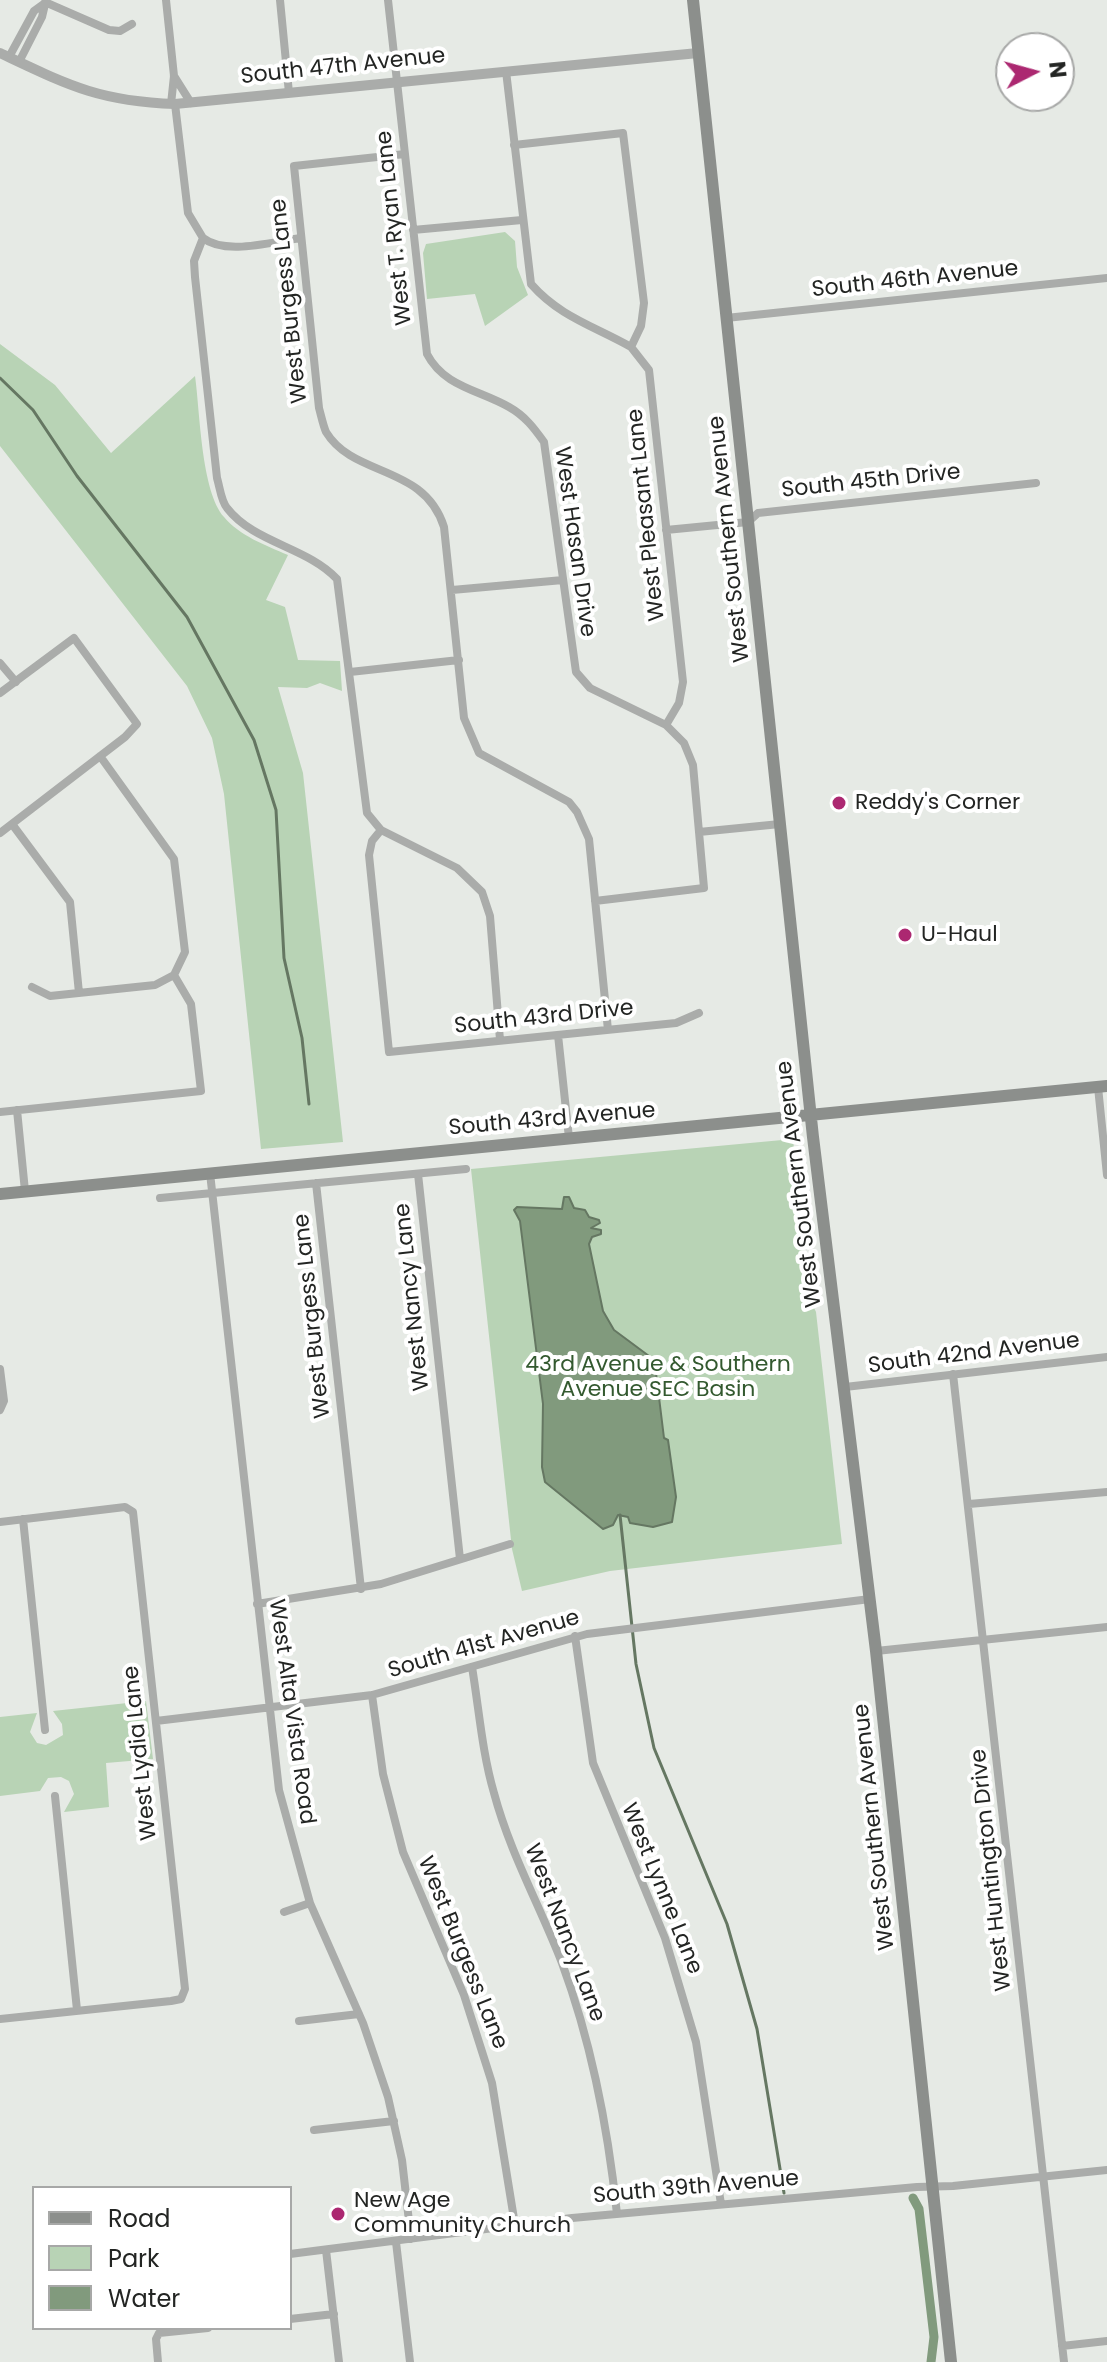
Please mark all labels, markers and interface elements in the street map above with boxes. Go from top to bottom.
north arrow [995,32,1075,112]
street label: South 47th Avenue [239,43,447,91]
text: N [1041,60,1074,79]
street label: West T. Ryan Lane [372,129,418,327]
street label: West Burgess Lane [266,197,314,405]
street label: South 46th Avenue [810,256,1020,304]
street label: West Pleasant Lane [623,407,671,623]
street label: West Southern Avenue [704,414,756,664]
street label: West Hasan Drive [548,445,600,639]
street label: South 45th Drive [780,459,962,505]
place label: Reddy's Corner [855,790,1020,816]
marker: Reddy's Corner [830,794,848,812]
place label: U-Haul [921,922,998,948]
marker: U-Haul [896,926,914,944]
street label: South 43rd Drive [453,995,635,1041]
street label: West Southern Avenue [772,1059,828,1309]
street label: South 43rd Avenue [448,1098,656,1142]
street label: West Nancy Lane [390,1202,436,1392]
street label: West Burgess Lane [289,1212,337,1420]
street label: South 42nd Avenue [867,1328,1081,1380]
park label: 43rd Avenue & Southern Avenue SEC Basin [525,1352,791,1404]
street label: West Alta Vista Road [262,1598,320,1826]
street label: South 41st Avenue [385,1605,583,1685]
street label: West Lydia Lane [119,1664,163,1842]
street label: West Southern Avenue [849,1702,901,1952]
street label: West Huntington Drive [966,1748,1018,1992]
street label: West Lynne Lane [615,1800,707,1978]
street label: West Nancy Lane [518,1840,610,2026]
street label: West Burgess Lane [411,1853,513,2053]
street label: South 39th Avenue [592,2166,800,2210]
legend [32,2186,292,2330]
place label: New Age Community Church [354,2188,571,2240]
text: Road [108,2202,170,2235]
marker: New Age Community Church [329,2205,347,2223]
text: Park [108,2242,159,2275]
text: Water [108,2282,180,2315]

